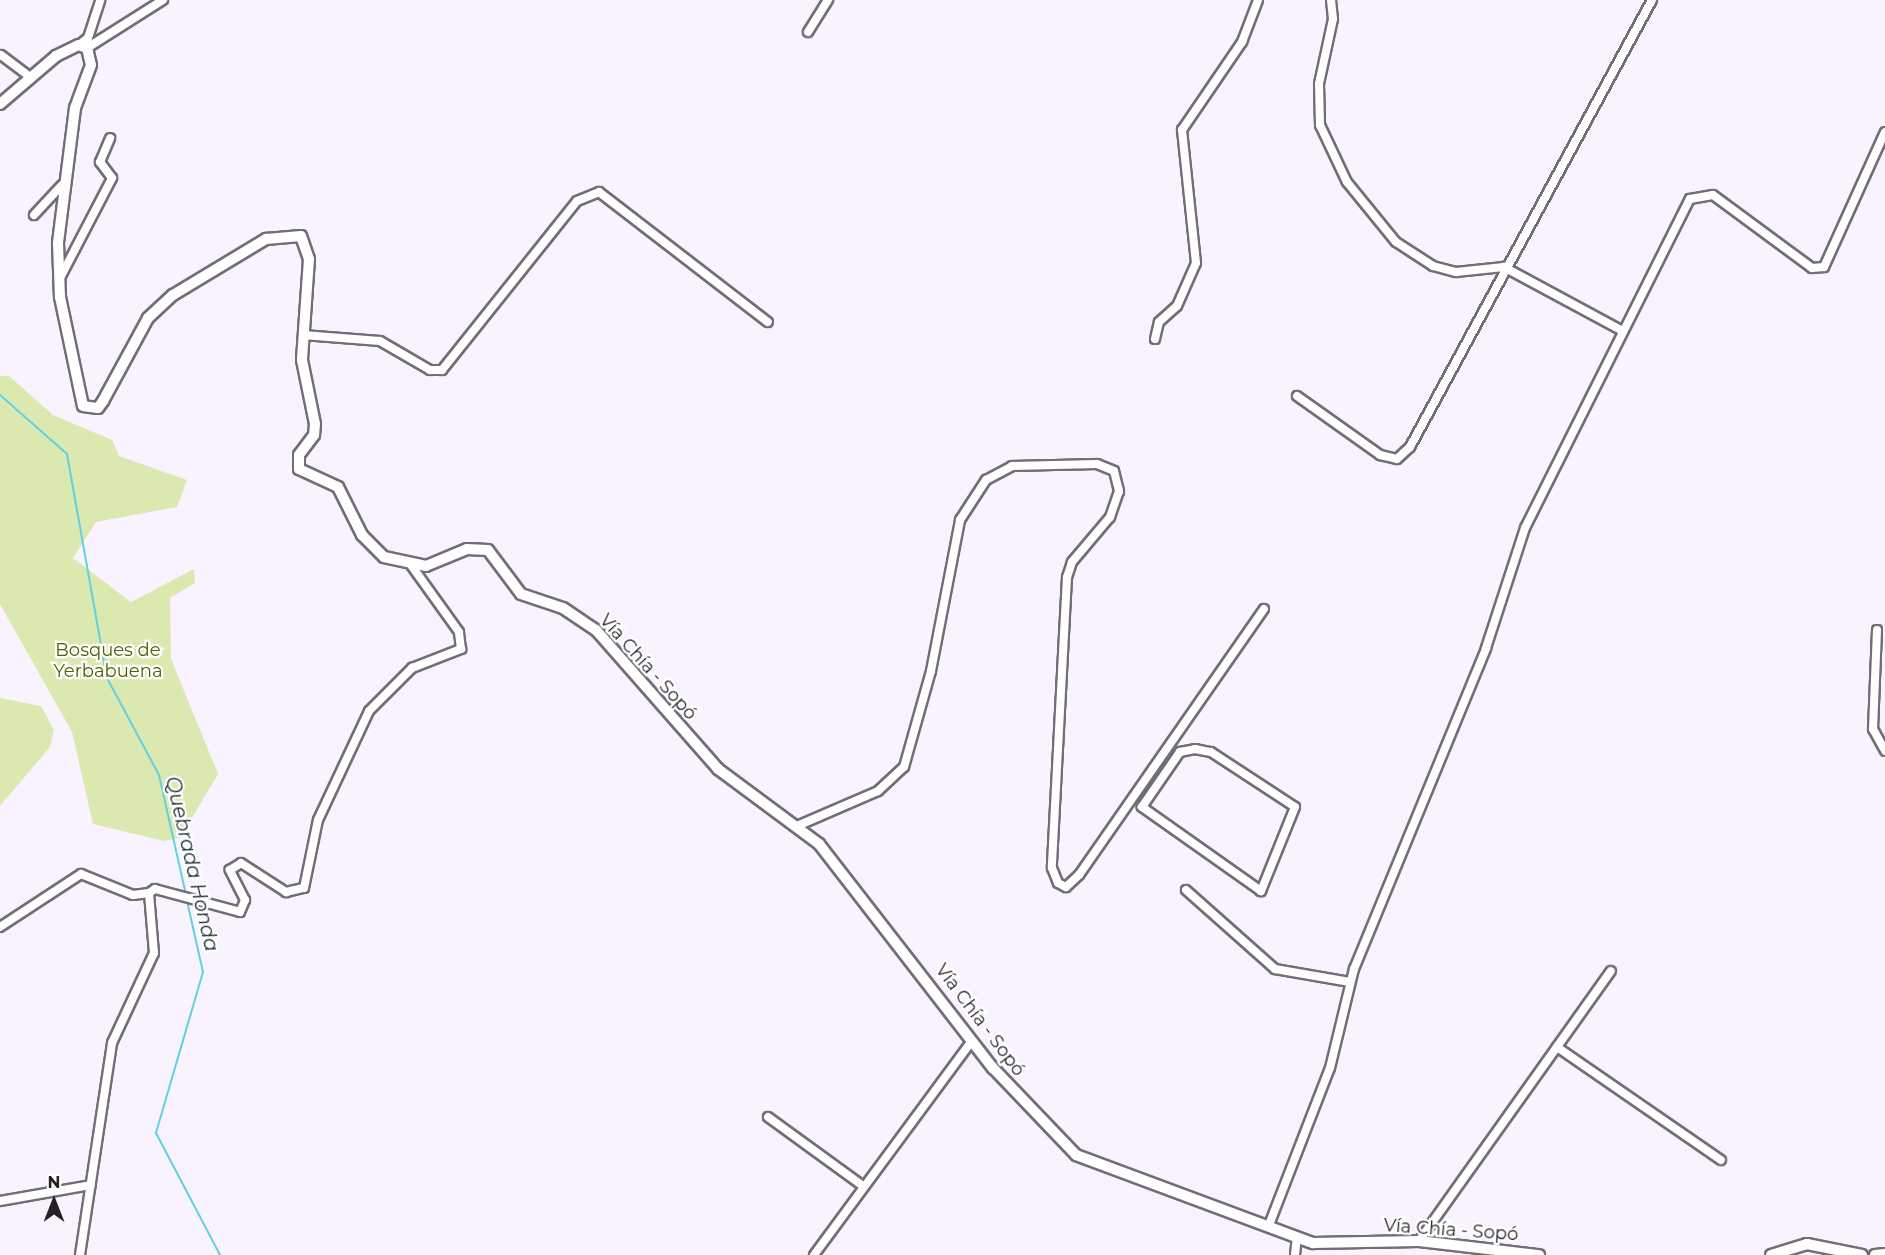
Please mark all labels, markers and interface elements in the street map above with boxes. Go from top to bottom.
street label: Vía Chía - Sopó [595,610,701,724]
park label: Bosques de Yerbabuena [53,640,163,682]
water label: Quebrada Honda [160,774,224,954]
street label: Vía Chía - Sopó [931,960,1029,1080]
north arrow [24,1171,84,1231]
text: N [48,1173,60,1192]
street label: Vía Chía - Sopó [1383,1215,1519,1245]

